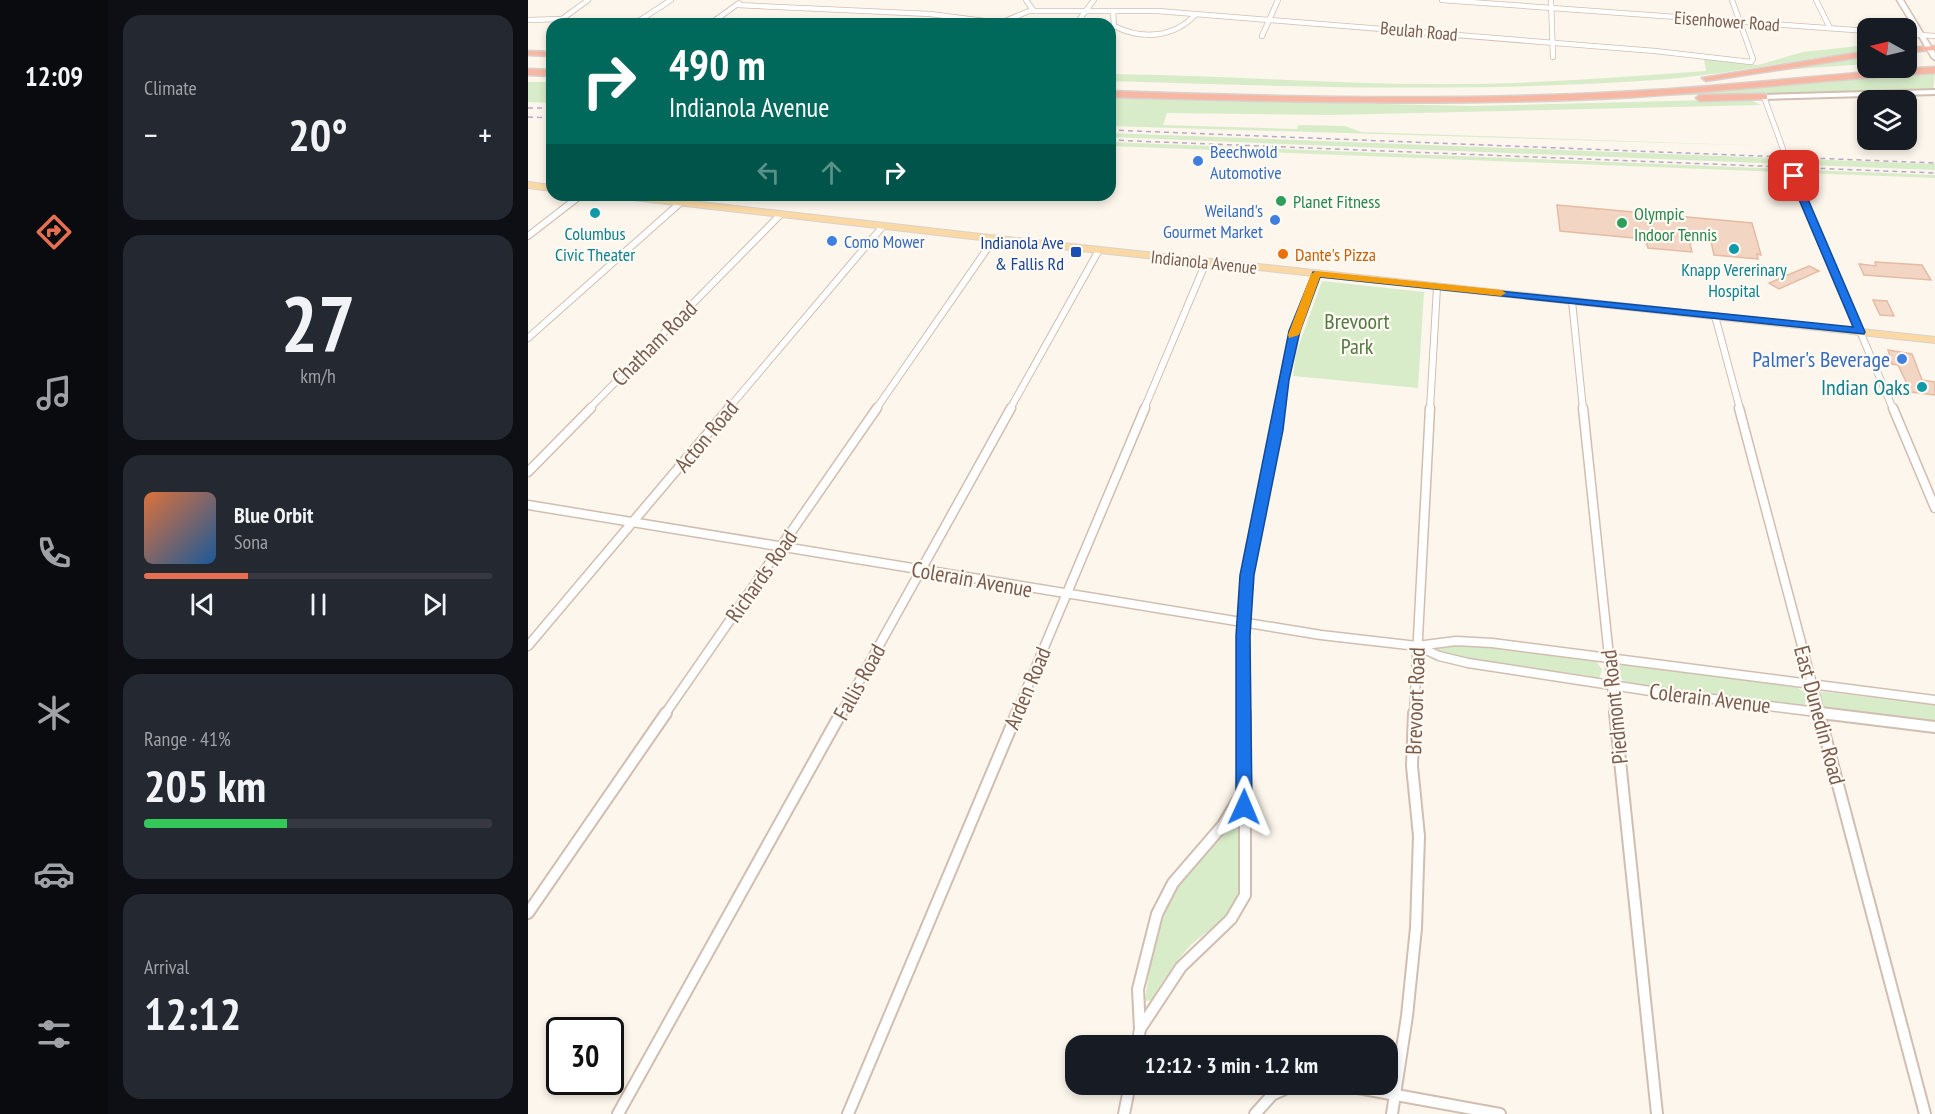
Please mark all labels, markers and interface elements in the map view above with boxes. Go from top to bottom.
street label: Eisenhower Road [1673,6,1781,36]
street label: Beulah Road [1379,16,1459,46]
north arrow [1857,18,1917,78]
map controls [1857,18,1917,150]
text: 490 m [669,37,766,92]
icon: right [570,42,648,120]
text: 12:09 [25,59,83,93]
text: Climate [144,75,197,101]
text: Indianola Avenue [669,90,829,124]
button: layers [1857,90,1917,150]
text: 20° [288,105,348,163]
text: − [144,113,158,156]
text: + [478,113,492,156]
place label: Beechwold Automotive [1210,140,1282,184]
pin [1768,150,1819,201]
marker: Beechwold Automotive [1191,154,1205,168]
icon: left [752,156,785,189]
icon: ahead [815,156,848,189]
icon: right [878,156,911,189]
icon: arrive [1777,159,1810,192]
place label: Planet Fitness [1293,190,1380,213]
marker: Planet Fitness [1274,194,1288,208]
place label: Weiland's Gourmet Market [1163,199,1263,243]
place label: Olympic Indoor Tennis [1634,202,1717,246]
marker: Columbus Civic Theater [588,206,602,220]
icon: directions [33,211,75,253]
marker: Weiland's Gourmet Market [1268,213,1282,227]
marker: Olympic Indoor Tennis [1615,216,1629,230]
place label: Columbus Civic Theater [555,222,635,266]
place label: Como Mower [844,230,925,253]
place label: Indianola Ave & Fallis Rd [980,231,1064,275]
marker: Como Mower [825,234,839,248]
marker: Knapp Vererinary Hospital [1727,242,1741,256]
place label: Dante's Pizza [1295,243,1376,266]
marker: Indianola Ave & Fallis Rd [1069,245,1083,259]
street label: Indianola Avenue [1150,245,1258,279]
marker: Dante's Pizza [1276,247,1290,261]
place label: Knapp Vererinary Hospital [1681,258,1787,302]
text: 27 [281,273,355,374]
street label: Chatham Road [605,294,703,392]
park label: Brevoort Park [1324,307,1390,360]
place label: Palmer's Beverage [1752,345,1890,373]
marker: Palmer's Beverage [1895,352,1909,366]
text: km/h [300,363,336,389]
icon: music [33,372,75,414]
place label: Indian Oaks [1821,373,1910,401]
marker: Indian Oaks [1915,380,1929,394]
street label: Acton Road [668,394,744,478]
text: Blue Orbit [234,501,313,529]
street label: Richards Road [719,524,803,628]
text: Sona [234,529,268,555]
icon: phone [33,532,75,574]
street label: Colerain Avenue [909,555,1035,603]
icon: previous [186,588,219,621]
icon: pause [302,588,335,621]
icon: next [418,588,451,621]
street label: Fallis Road [827,639,891,725]
street label: Arden Road [997,643,1057,733]
street label: East Dunedin Road [1788,643,1852,787]
street label: Brevoort Road [1399,647,1431,755]
street label: Piedmont Road [1594,648,1634,766]
street label: Colerain Avenue [1648,677,1772,719]
icon: climate [33,692,75,734]
text: Range · 41% [144,726,231,752]
text: 205 km [144,756,266,814]
position arrow [1212,775,1276,839]
icon: car [33,853,75,895]
text: Arrival [144,954,189,980]
text: 12:12 [144,984,241,1042]
icon: filters [33,1013,75,1055]
speed limit sign: 30 [546,1017,624,1095]
text: 12:12 · 3 min · 1.2 km [1145,1051,1318,1079]

